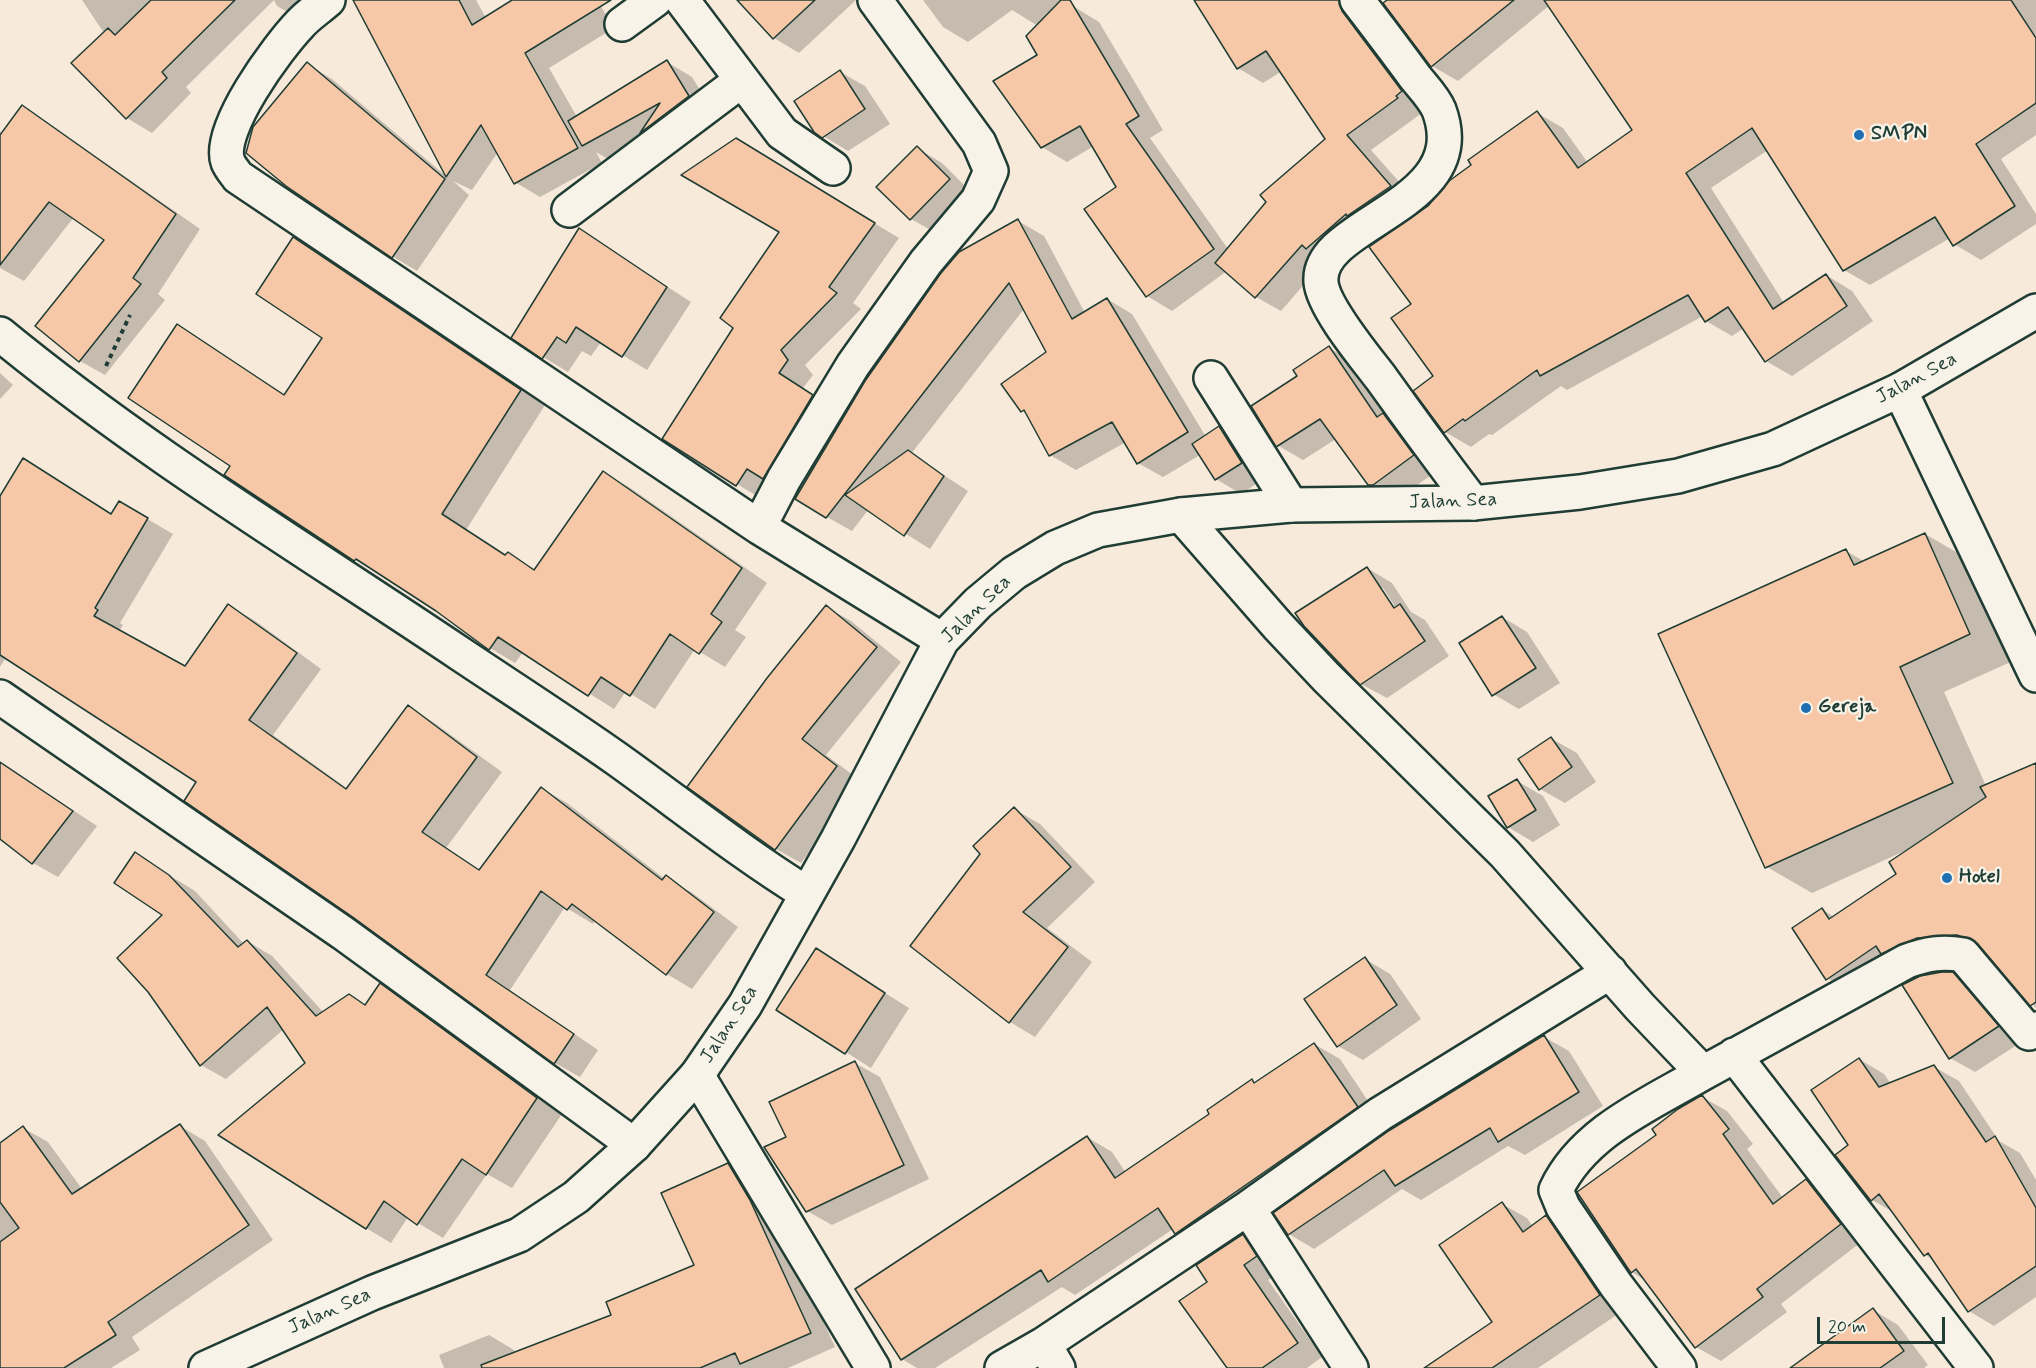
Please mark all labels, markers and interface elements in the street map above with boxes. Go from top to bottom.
place label: SMPN [1871,123,1927,147]
marker: SMPN [1852,128,1866,142]
street label: Jalan Sea [1872,348,1962,410]
street label: Jalan Sea [1408,488,1498,516]
street label: Jalan Sea [937,571,1017,649]
place label: Gereja [1818,696,1876,720]
marker: Gereja [1799,701,1813,715]
place label: Hotel [1959,866,2000,890]
marker: Hotel [1940,871,1954,885]
street label: Jalan Sea [696,981,764,1069]
street label: Jalan Sea [285,1283,375,1341]
scale bar [1820,1305,1948,1343]
text: 20 m [1828,1315,1866,1339]

